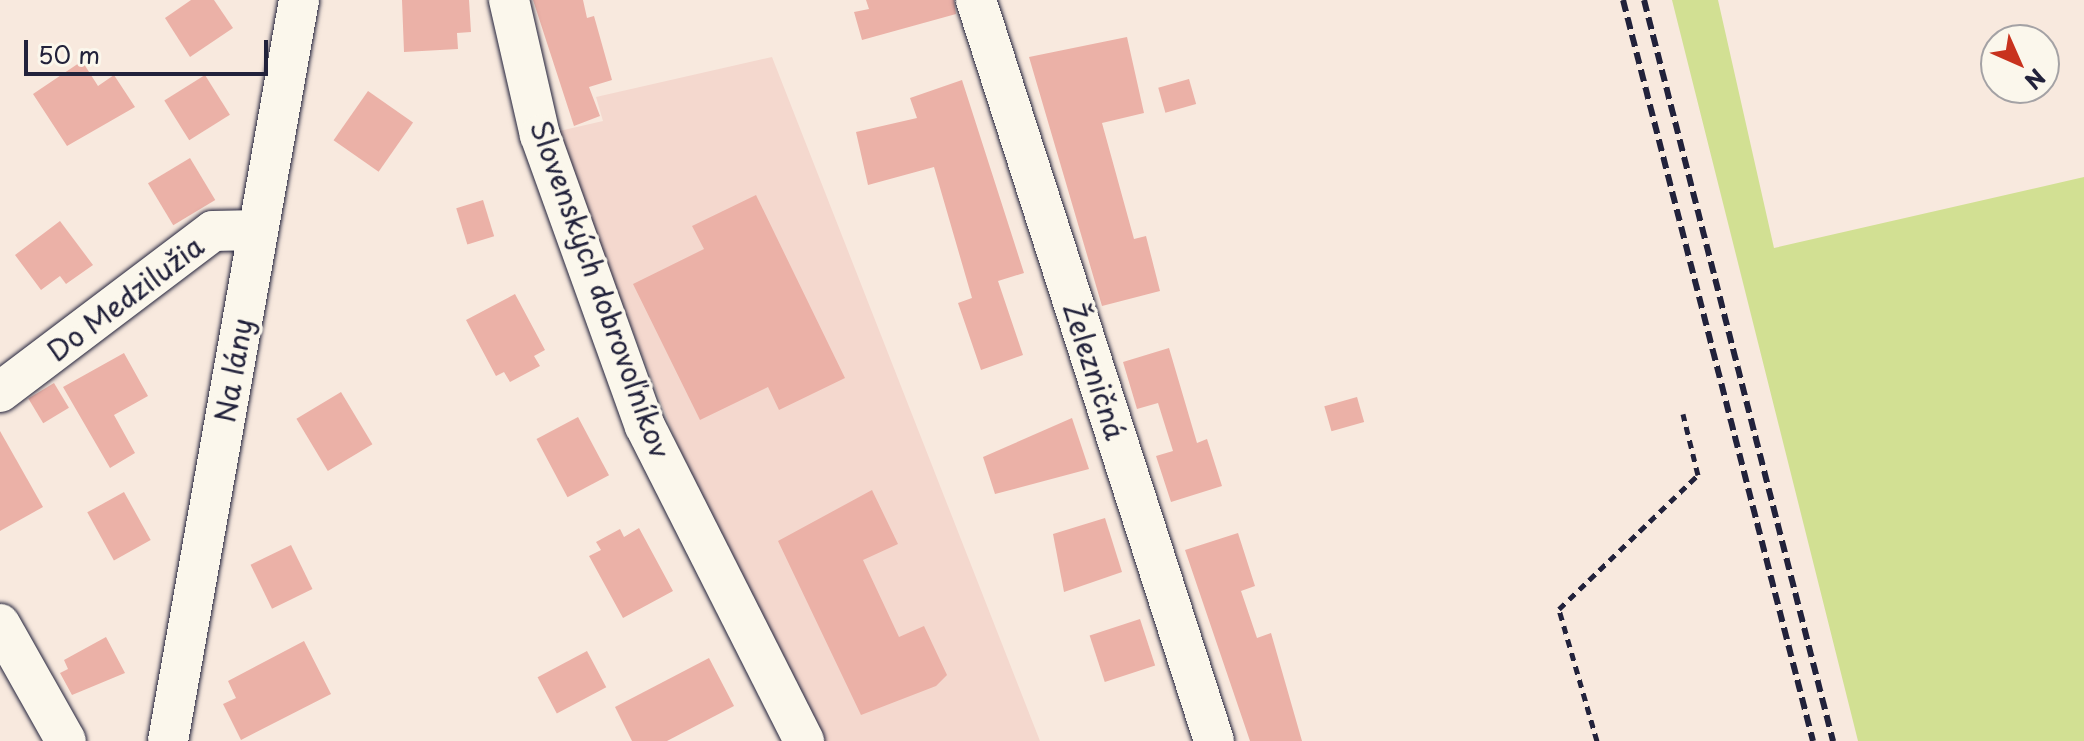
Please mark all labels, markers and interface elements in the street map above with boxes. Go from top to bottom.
scale bar [28,24,272,74]
north arrow [1980,24,2060,104]
text: 50 m [38,36,100,72]
text: N [2018,62,2054,98]
street label: Slovenských dobrovoľníkov [524,114,678,464]
street label: Do Medzilužia [40,228,210,368]
street label: Železničná [1057,298,1133,444]
street label: Na lány [207,315,259,425]

